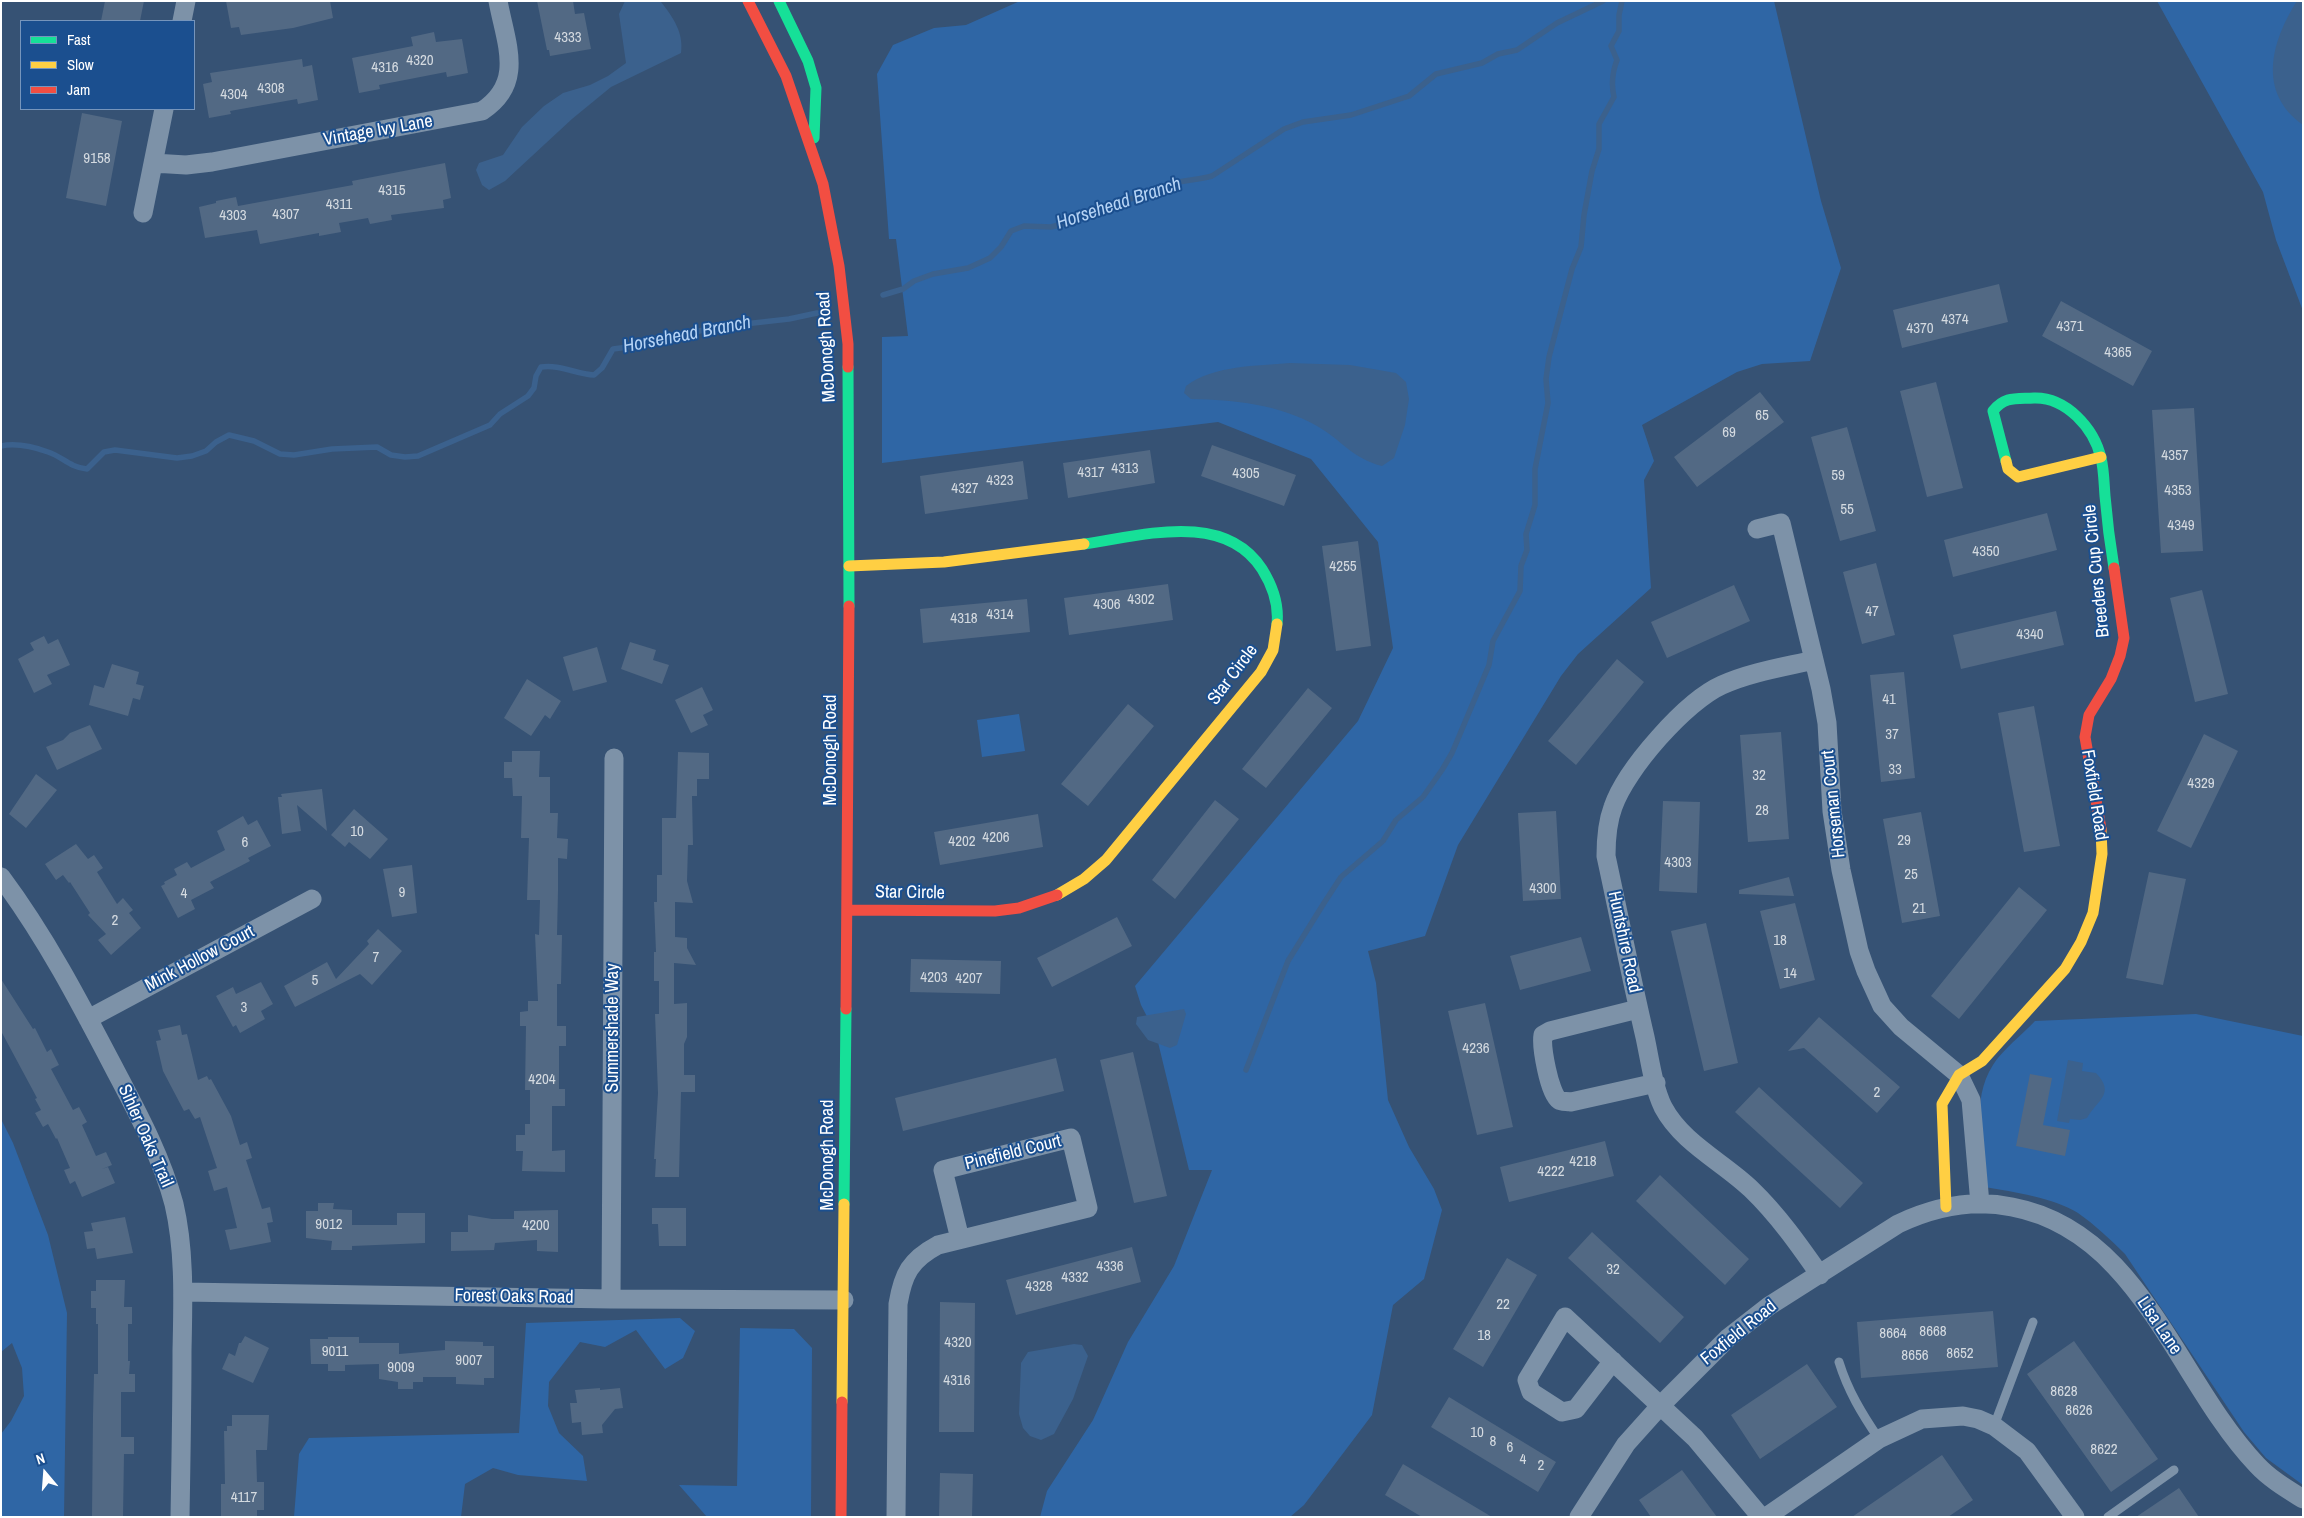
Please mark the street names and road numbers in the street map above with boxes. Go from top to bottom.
street label: Vintage Ivy Lane [322,111,434,151]
street label: McDonogh Road [813,291,841,403]
street label: Breeders Cup Circle [2079,503,2115,639]
street label: Star Circle [1203,641,1263,709]
street label: McDonogh Road [820,695,842,805]
street label: Foxfield Road [2076,748,2112,842]
street label: Horseman Court [1818,749,1850,859]
street label: Star Circle [875,882,945,904]
street label: Huntshire Road [1603,889,1645,995]
street label: Mink Hollow Court [142,921,258,997]
street label: Summershade Way [602,963,624,1093]
street label: Sihler Oaks Trail [113,1081,177,1191]
street label: McDonogh Road [817,1100,839,1210]
street label: Pinefield Court [963,1131,1063,1175]
street label: Forest Oaks Road [454,1285,574,1309]
street label: Lisa Lane [2132,1293,2186,1359]
street label: Foxfield Road [1697,1296,1781,1370]

